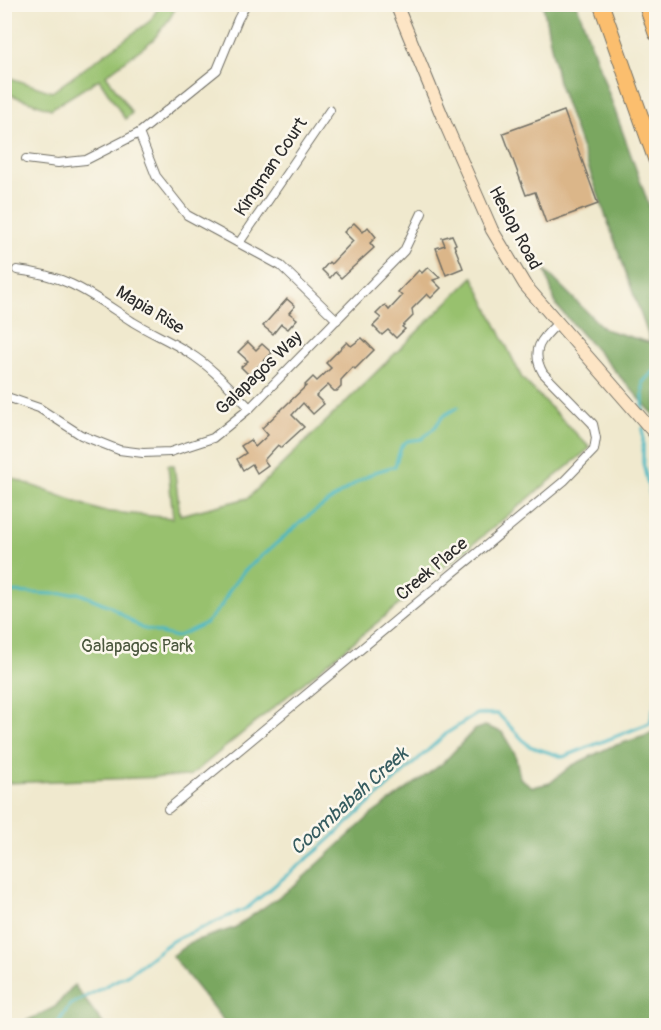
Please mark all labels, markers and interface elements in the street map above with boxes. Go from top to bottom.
street label: Kingman Court [229,112,313,221]
street label: Heslop Road [483,182,547,274]
street label: Mapia Rise [112,281,189,339]
street label: Galapagos Way [211,326,307,420]
street label: Creek Place [391,532,473,606]
park label: Galapagos Park [81,635,193,658]
water label: Coombabah Creek [285,740,414,861]

